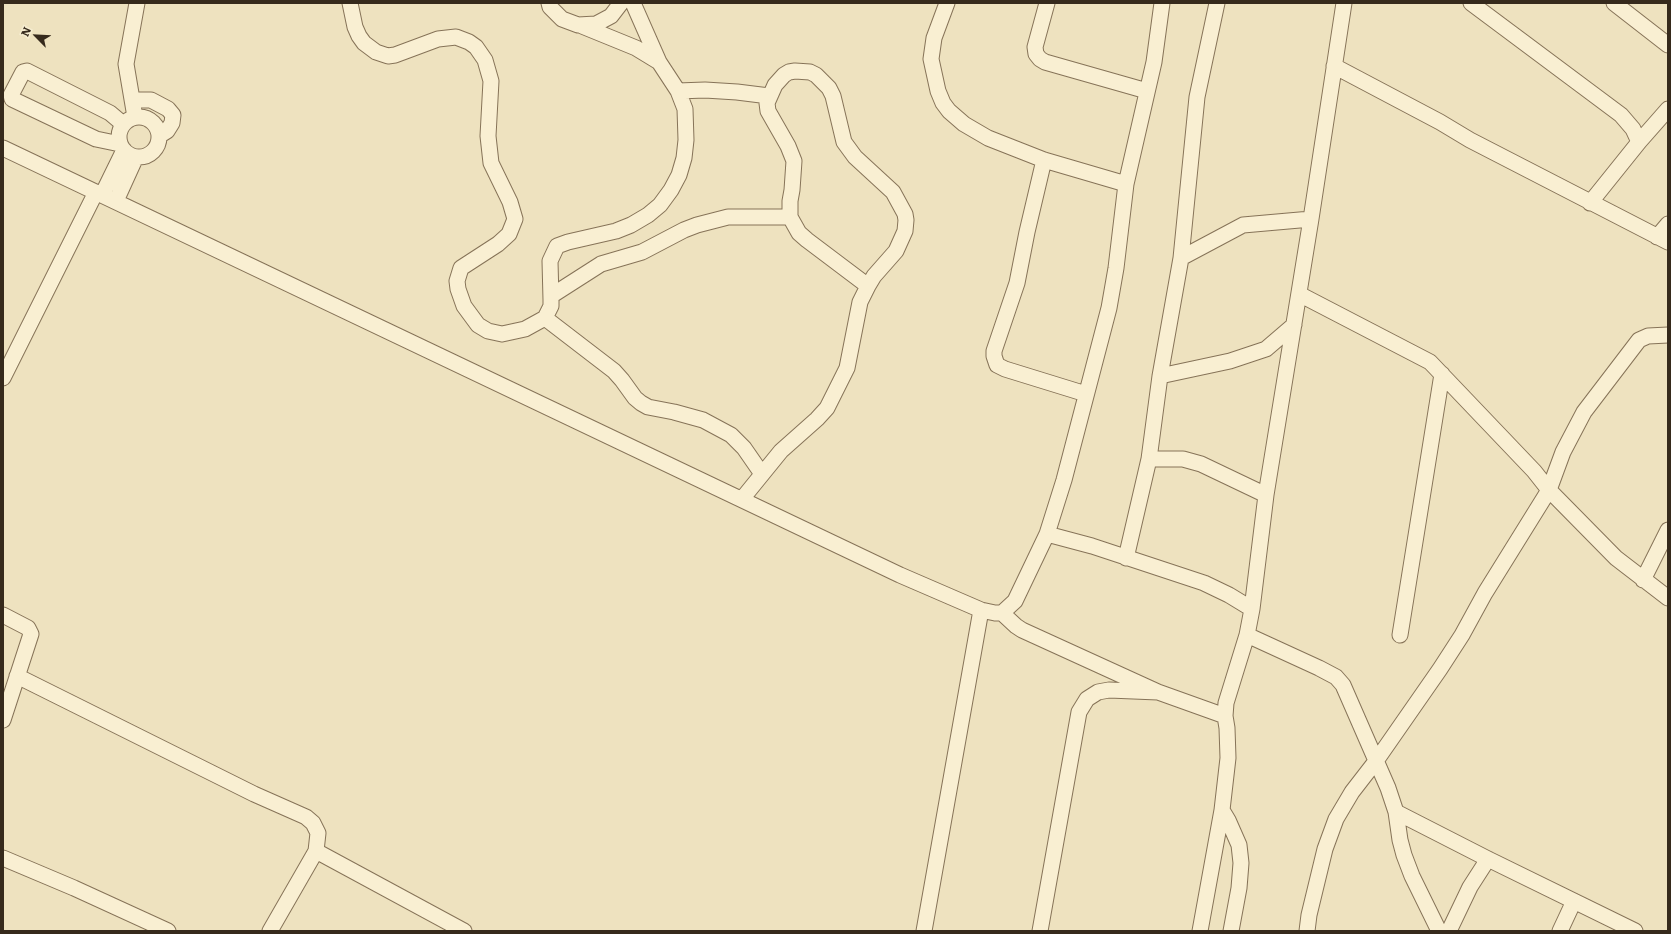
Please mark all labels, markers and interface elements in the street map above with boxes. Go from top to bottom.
north arrow [16,16,56,56]
text: N [16,24,34,39]

